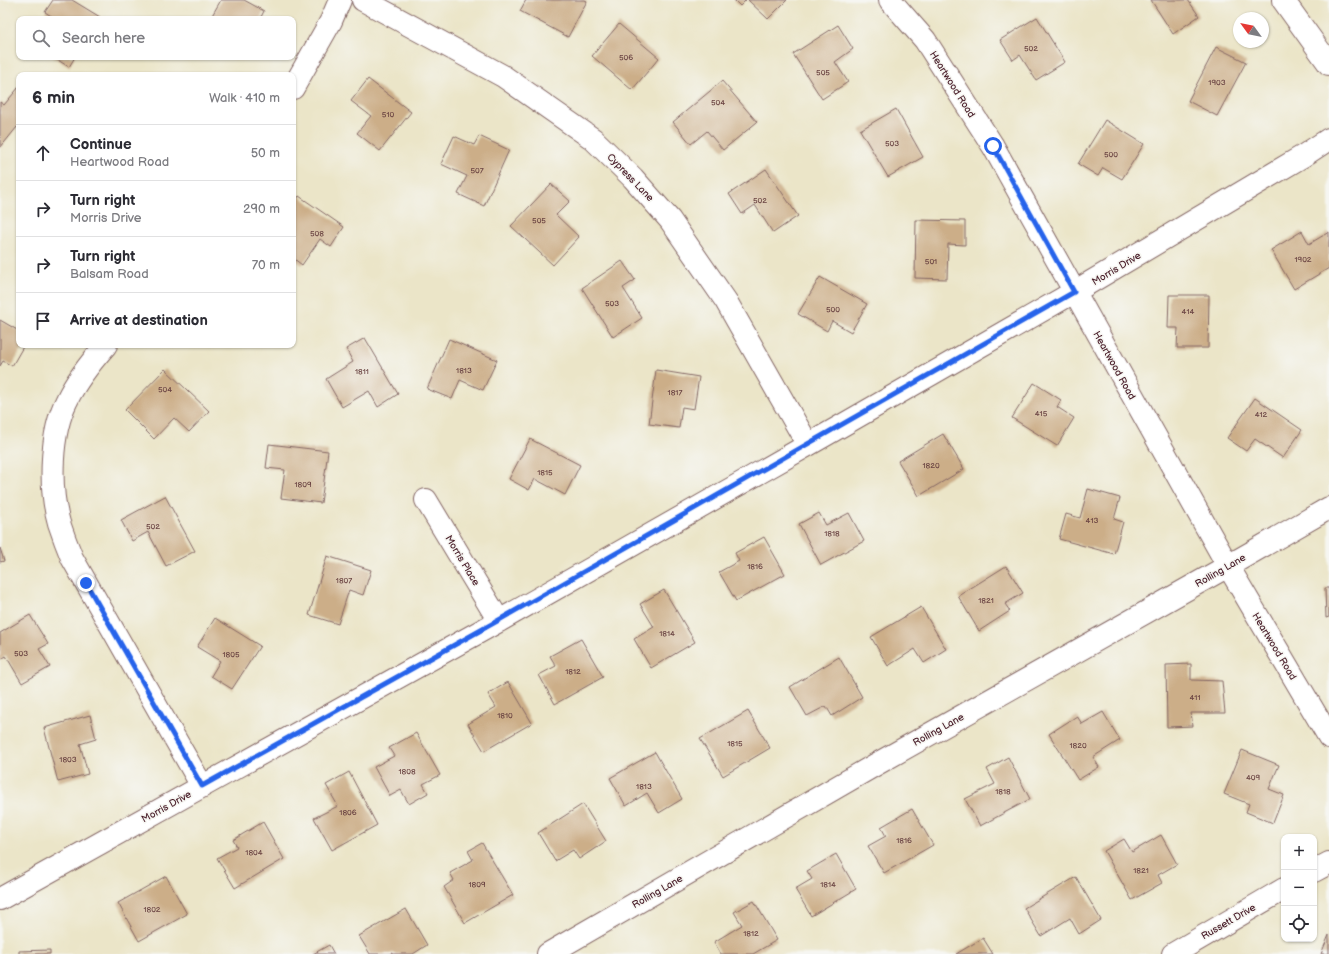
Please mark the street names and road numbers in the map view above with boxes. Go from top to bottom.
street label: Heartwood Road [927,49,978,120]
street label: Cypress Lane [604,151,656,204]
street label: Morris Drive [1090,250,1143,288]
street label: Heartwood Road [1090,329,1138,402]
street label: Morris Place [442,533,482,588]
street label: Rolling Lane [1193,552,1248,590]
street label: Heartwood Road [1249,611,1299,683]
street label: Rolling Lane [911,711,966,749]
street label: Morris Drive [140,788,194,825]
street label: Rolling Lane [630,873,685,911]
street label: Russett Drive [1199,901,1258,942]

